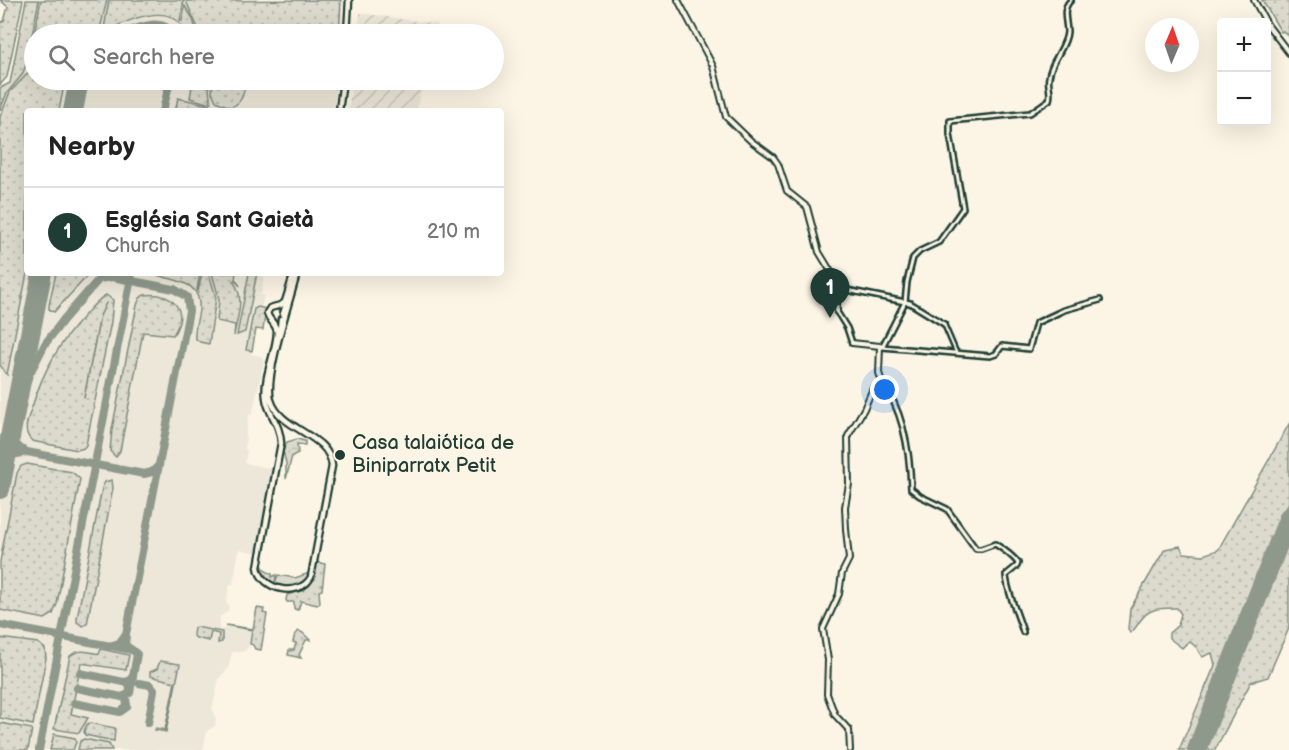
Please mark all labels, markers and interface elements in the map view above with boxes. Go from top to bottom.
north arrow [1145,18,1199,72]
map controls [1217,18,1271,126]
button: + [1217,18,1271,72]
search box [24,24,504,90]
icon: search [45,41,78,74]
text: Search here [93,44,215,71]
button: − [1217,72,1271,126]
text: Nearby [48,132,135,163]
text: Església Sant Gaietà [105,207,314,234]
text: 1 [63,220,72,244]
text: 210 m [427,220,480,244]
text: Church [105,234,170,258]
pin: 1 [810,268,850,318]
your location [870,375,899,404]
place label: Casa talaiótica de Biniparratx Petit [352,431,514,478]
marker: Casa talaiótica de Biniparratx Petit [333,448,347,462]

